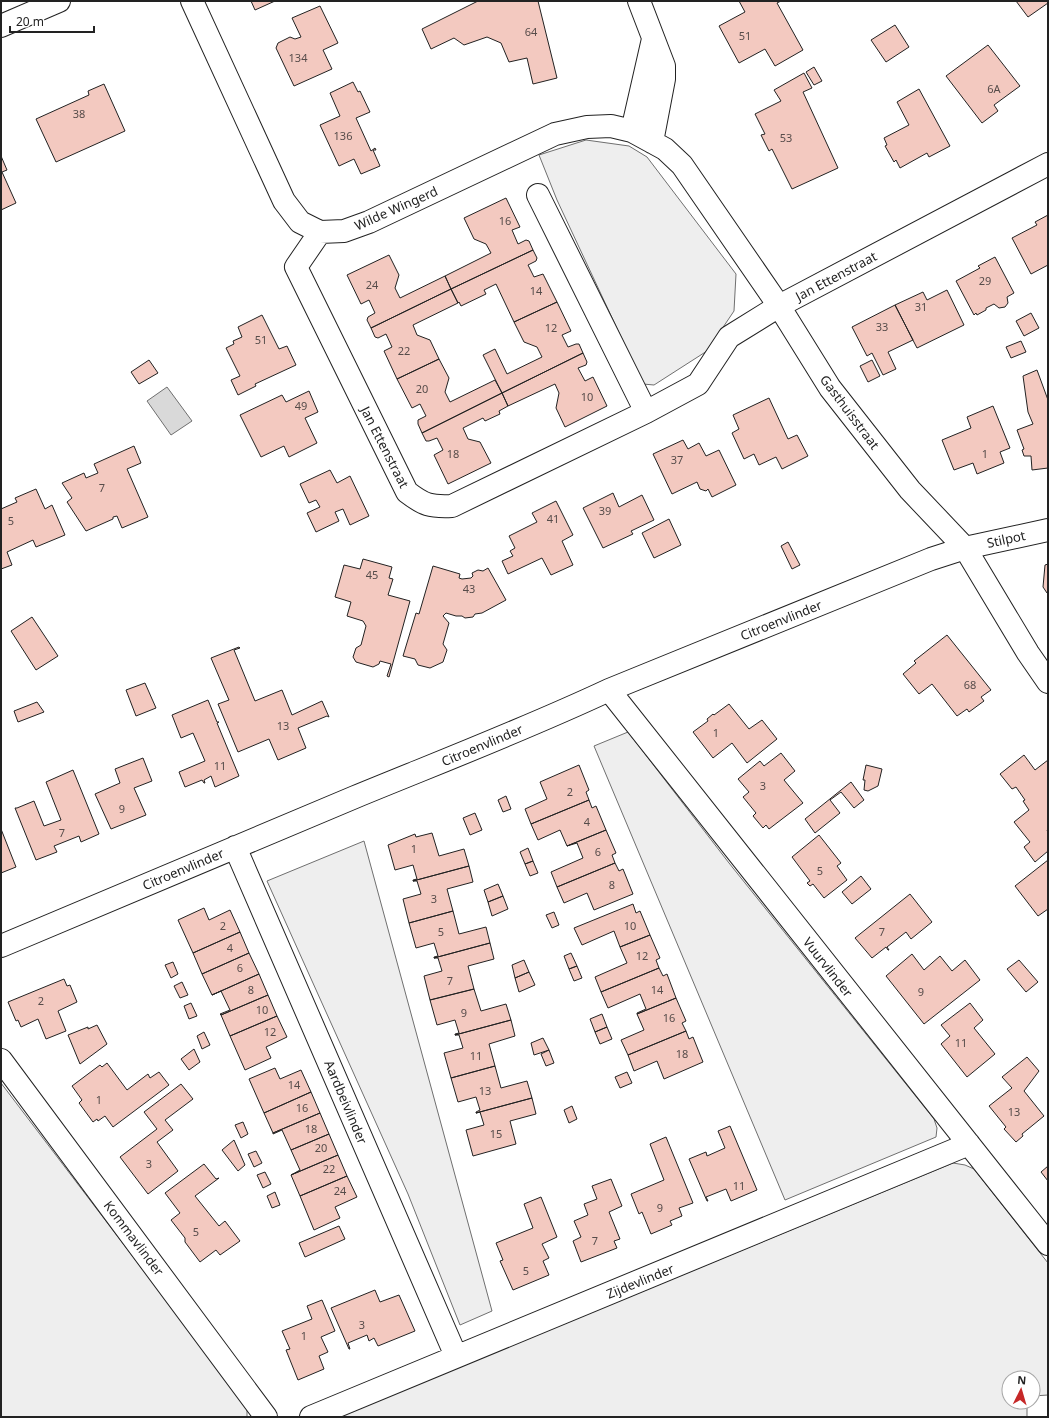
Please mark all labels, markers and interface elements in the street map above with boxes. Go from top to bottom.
scale bar [10,8,94,34]
text: 20 m [16,13,44,30]
house number: 64 [525,24,538,39]
house number: 51 [739,28,751,43]
house number: 134 [289,50,308,65]
house number: 6A [987,81,1002,96]
house number: 38 [73,106,85,121]
house number: 136 [334,128,352,143]
house number: 53 [780,130,792,145]
street label: Wilde Wingerd [351,182,441,234]
house number: 16 [499,213,511,228]
street label: Jan Ettenstraat [790,247,880,306]
house number: 29 [979,273,991,288]
house number: 24 [366,277,379,292]
house number: 14 [530,283,543,298]
house number: 31 [915,299,927,314]
house number: 33 [876,319,888,334]
house number: 12 [545,320,557,335]
house number: 51 [255,332,267,347]
house number: 22 [398,343,410,358]
street label: Gasthuisstraat [816,371,884,453]
house number: 20 [416,381,428,396]
house number: 10 [581,389,593,404]
house number: 49 [295,398,307,413]
street label: Jan Ettenstraat [356,401,413,491]
house number: 18 [447,446,459,461]
house number: 1 [982,446,988,461]
house number: 37 [671,452,683,467]
house number: 7 [99,480,105,495]
house number: 39 [599,503,611,518]
house number: 41 [547,511,559,526]
house number: 5 [8,513,14,528]
street label: Stilpot [985,526,1027,552]
house number: 45 [366,567,378,582]
house number: 43 [463,581,475,596]
street label: Citroenvlinder [737,595,825,645]
house number: 68 [964,677,976,692]
house number: 13 [277,718,289,733]
street label: Citroenvlinder [439,720,526,770]
house number: 1 [713,725,719,740]
house number: 11 [214,758,226,773]
house number: 3 [760,778,766,793]
house number: 2 [567,784,573,799]
house number: 9 [119,801,125,816]
house number: 4 [584,814,591,829]
house number: 7 [59,825,65,840]
house number: 1 [411,841,417,856]
street label: Citroenvlinder [140,844,227,894]
house number: 6 [595,844,601,859]
house number: 5 [817,863,823,878]
house number: 8 [609,877,615,892]
house number: 3 [431,891,437,906]
house number: 2 [220,918,226,933]
house number: 10 [624,918,636,933]
house number: 5 [438,924,444,939]
house number: 7 [879,924,885,939]
street label: Vuurvlinder [799,933,857,1001]
house number: 4 [227,940,234,955]
house number: 12 [636,948,648,963]
house number: 6 [237,960,243,975]
house number: 7 [447,973,453,988]
house number: 8 [248,982,254,997]
house number: 14 [651,982,664,997]
house number: 9 [918,984,924,999]
house number: 2 [38,993,44,1008]
house number: 10 [256,1002,268,1017]
house number: 9 [461,1005,467,1020]
house number: 16 [663,1010,675,1025]
house number: 12 [264,1024,276,1039]
house number: 11 [955,1035,967,1050]
house number: 18 [676,1046,688,1061]
house number: 11 [470,1048,482,1063]
street label: Aardbeivlinder [320,1057,372,1147]
house number: 14 [288,1077,301,1092]
house number: 13 [479,1083,491,1098]
house number: 1 [96,1092,102,1107]
house number: 16 [296,1100,308,1115]
house number: 13 [1008,1104,1020,1119]
house number: 18 [305,1121,317,1136]
house number: 15 [490,1126,502,1141]
house number: 20 [315,1140,327,1155]
house number: 3 [146,1156,152,1171]
house number: 22 [323,1161,335,1176]
house number: 11 [733,1178,745,1193]
house number: 24 [334,1183,347,1198]
street label: Kommavlinder [100,1197,169,1280]
house number: 9 [657,1200,663,1215]
house number: 5 [193,1224,199,1239]
house number: 7 [592,1233,598,1248]
street label: Zijdevlinder [604,1259,677,1303]
house number: 5 [523,1263,529,1278]
house number: 3 [359,1317,365,1332]
house number: 1 [301,1328,307,1343]
north arrow [1001,1370,1041,1410]
text: N [1017,1372,1027,1387]

